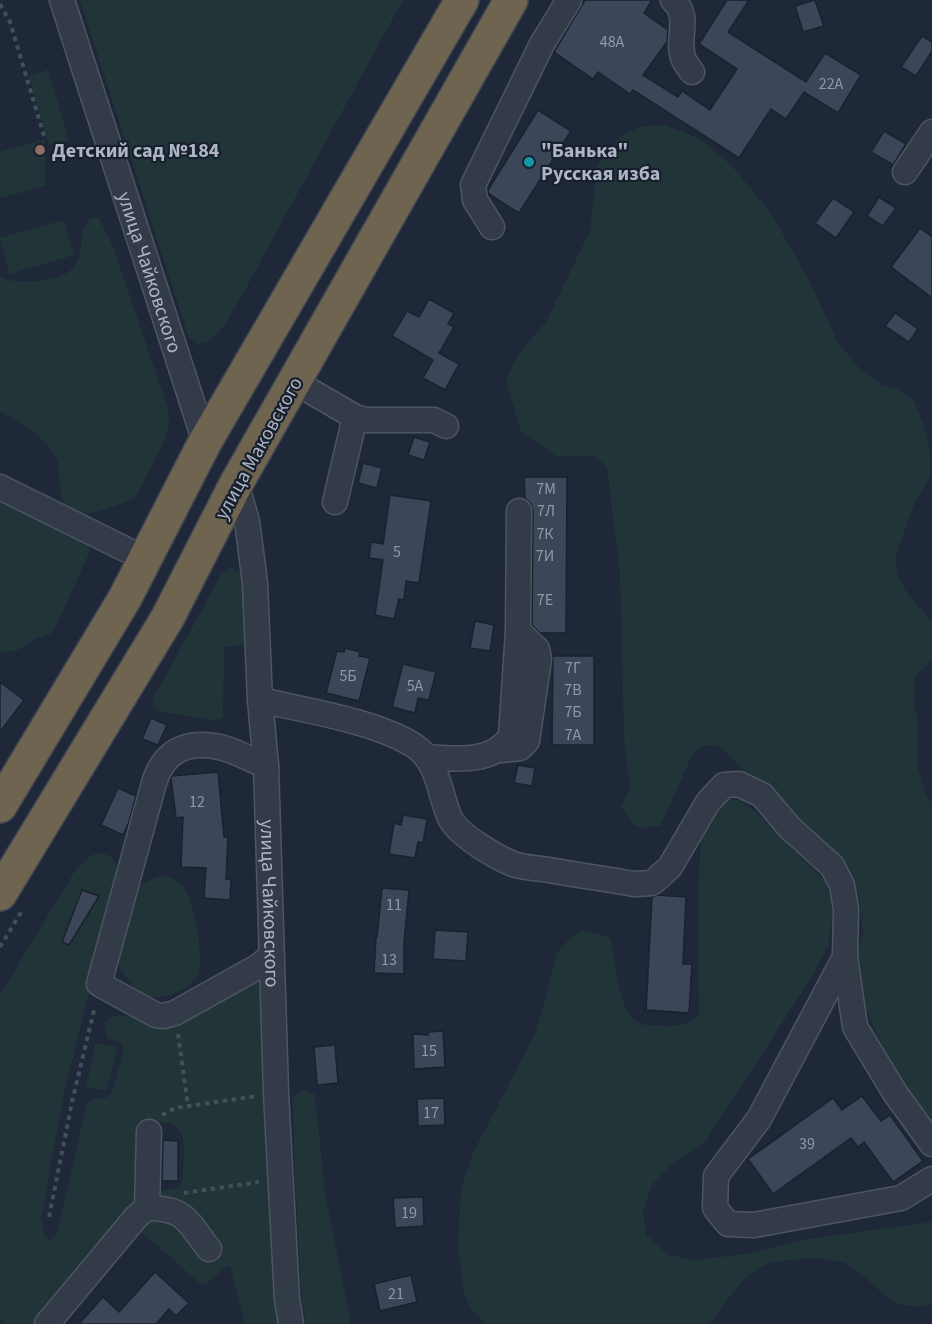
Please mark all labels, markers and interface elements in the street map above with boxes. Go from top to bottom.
house number: 48А [600,31,625,53]
house number: 22А [819,73,844,95]
place label: Детский сад №184 [52,137,220,165]
place label: "Банька" Русская изба [541,137,660,188]
marker: Детский сад №184 [33,143,47,157]
marker: "Банька" Русская изба [522,155,536,169]
street label: улица Чайковского [110,188,188,357]
street label: улица Маковского [208,372,310,525]
house number: 7М [536,478,556,500]
house number: 7Л [537,500,555,522]
house number: 7К [536,523,554,545]
house number: 5 [393,541,401,563]
house number: 7И [536,545,554,567]
house number: 7Е [537,589,553,611]
house number: 7Г [565,657,581,679]
house number: 5Б [339,665,357,687]
house number: 5А [407,675,424,697]
house number: 7В [564,679,582,701]
house number: 7Б [564,701,582,723]
house number: 7А [565,724,582,746]
house number: 12 [189,791,205,813]
street label: улица Чайковского [253,819,286,988]
house number: 11 [386,894,402,916]
house number: 13 [381,949,397,971]
house number: 15 [421,1040,437,1062]
house number: 17 [423,1102,439,1124]
house number: 39 [799,1133,815,1155]
house number: 19 [401,1202,417,1224]
house number: 21 [388,1283,404,1305]

